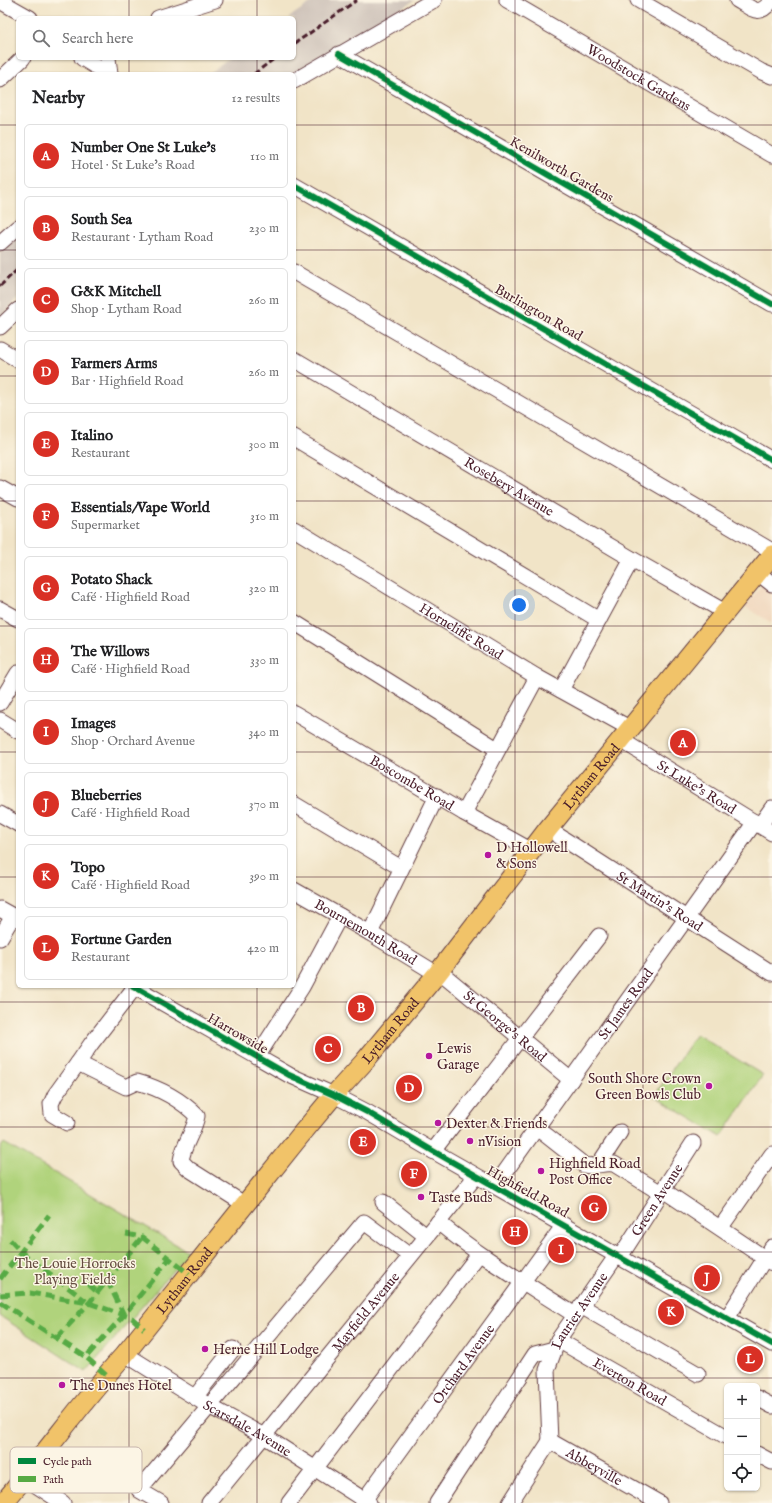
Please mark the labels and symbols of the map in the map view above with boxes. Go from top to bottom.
street label: Woodstock Gardens [583,41,694,116]
street label: Kenilworth Gardens [506,133,617,207]
street label: Burlington Road [491,280,586,346]
street label: Rosebery Avenue [460,454,557,521]
your location [509,595,529,615]
street label: Horncliffe Road [416,599,507,664]
pin: A [670,728,696,758]
street label: Lytham Road [559,740,625,814]
street label: Boscombe Road [366,752,457,815]
street label: St Luke's Road [653,756,740,819]
place label: D Hollowell & Sons [496,839,568,873]
marker: D Hollowell & Sons [483,850,493,860]
street label: St Martin's Road [613,867,706,936]
street label: Bournemouth Road [311,895,420,970]
street label: St James Road [594,965,658,1043]
street label: St George's Road [459,987,550,1067]
pin: B [348,993,374,1023]
street label: Lytham Road [358,994,424,1068]
street label: Harrowside [204,1009,272,1059]
pin: C [315,1034,341,1064]
place label: Lewis Garage [437,1040,480,1074]
marker: Lewis Garage [424,1051,434,1061]
place label: South Shore Crown Green Bowls Club [588,1070,702,1104]
pin: D [396,1073,422,1103]
marker: South Shore Crown Green Bowls Club [704,1081,714,1091]
place label: Dexter & Friends [446,1115,547,1133]
marker: Dexter & Friends [433,1118,443,1128]
pin: E [350,1127,376,1157]
place label: nVision [478,1133,522,1151]
marker: nVision [465,1136,475,1146]
place label: Highfield Road Post Office [549,1155,641,1189]
pin: F [401,1159,427,1189]
street label: Green Avenue [628,1160,688,1240]
street label: Highfield Road [483,1162,572,1222]
marker: Highfield Road Post Office [536,1166,546,1176]
place label: Taste Buds [429,1189,492,1207]
marker: Taste Buds [416,1192,426,1202]
pin: G [581,1193,607,1223]
pin: H [502,1217,528,1247]
pin: I [548,1235,574,1265]
street label: Lytham Road [153,1244,217,1318]
park label: The Louie Horrocks Playing Fields [15,1255,135,1289]
pin: J [694,1263,720,1293]
street label: Mayfield Avenue [328,1268,404,1356]
street label: Laurier Avenue [547,1269,613,1352]
pin: K [658,1297,684,1327]
street label: Orchard Avenue [429,1320,499,1408]
place label: Herne Hill Lodge [213,1341,320,1359]
marker: Herne Hill Lodge [200,1344,210,1354]
pin: L [737,1344,763,1374]
street label: Everton Road [590,1354,670,1411]
place label: The Dunes Hotel [70,1377,172,1395]
marker: The Dunes Hotel [57,1380,67,1390]
street label: Scarsdale Avenue [199,1396,295,1461]
street label: Abbeyville [562,1443,626,1490]
legend [10,1447,142,1493]
text: Cycle path [43,1455,92,1469]
text: Path [43,1473,64,1487]

